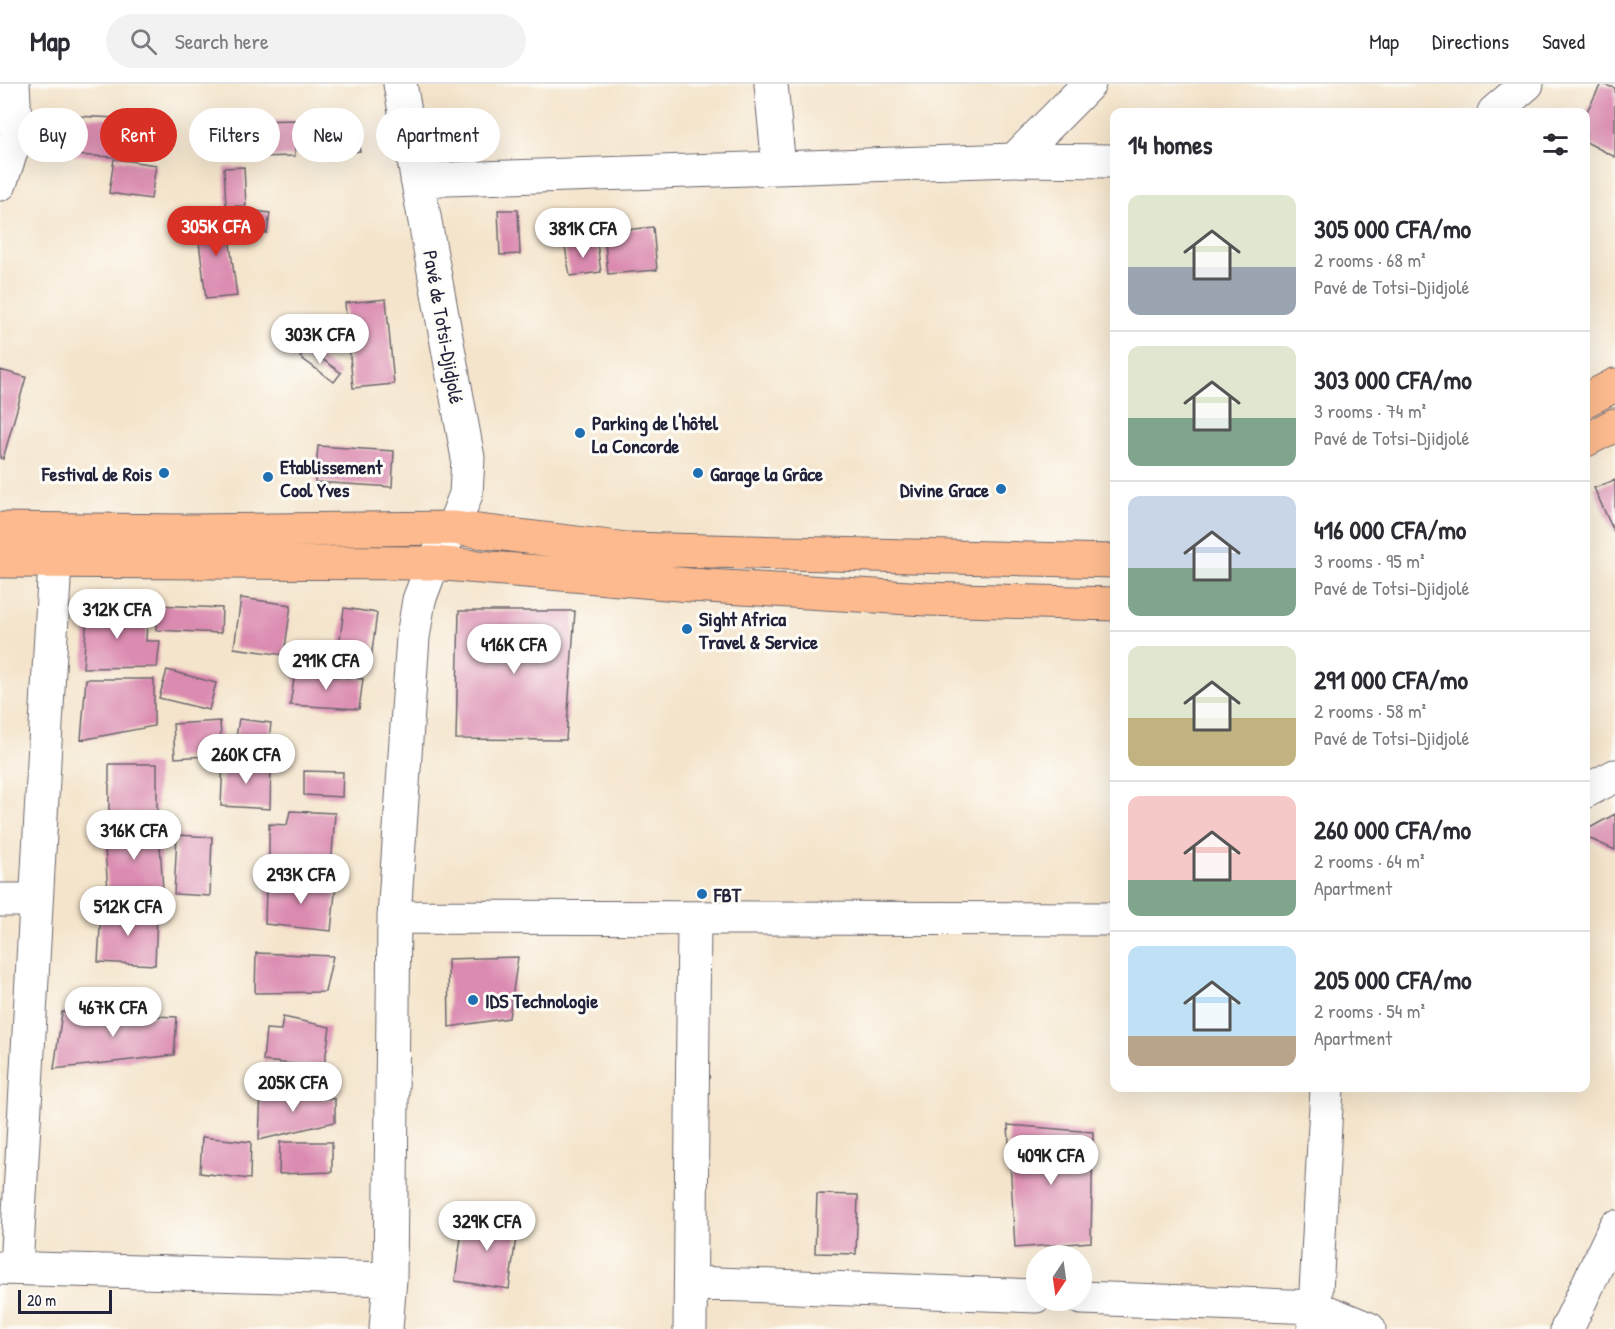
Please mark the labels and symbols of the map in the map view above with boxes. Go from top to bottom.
pin: 305K CFA [154,206,278,257]
pin: 381K CFA [521,208,645,259]
street label: Pavé de Totsi-Djidjolé [417,248,471,406]
pin: 303K CFA [258,314,382,365]
place label: Parking de l'hôtel La Concorde [592,409,719,459]
marker: Parking de l'hôtel La Concorde [573,426,587,440]
place label: Etablissement Cool Yves [280,453,384,503]
place label: Festival de Rois [41,460,152,487]
place label: Garage la Grâce [710,460,823,488]
marker: Festival de Rois [157,466,171,480]
marker: Garage la Grâce [691,466,705,480]
marker: Etablissement Cool Yves [261,470,275,484]
place label: Divine Grace [900,476,989,503]
marker: Divine Grace [994,482,1008,496]
pin: 312K CFA [55,589,179,640]
place label: Sight Africa Travel & Service [698,605,818,655]
marker: Sight Africa Travel & Service [680,622,694,636]
pin: 416K CFA [452,624,576,675]
pin: 291K CFA [264,640,388,691]
pin: 260K CFA [184,734,308,785]
pin: 316K CFA [72,810,196,861]
pin: 293K CFA [239,854,363,905]
place label: FBT [713,881,742,908]
pin: 512K CFA [66,886,190,937]
marker: FBT [695,887,709,901]
pin: 467K CFA [51,987,175,1038]
place label: IDS Technologie [485,987,598,1015]
marker: IDS Technologie [466,993,480,1007]
pin: 205K CFA [231,1062,355,1113]
pin: 409K CFA [989,1135,1113,1186]
pin: 329K CFA [425,1201,549,1252]
north arrow [1026,1245,1092,1311]
scale bar [18,1287,112,1314]

